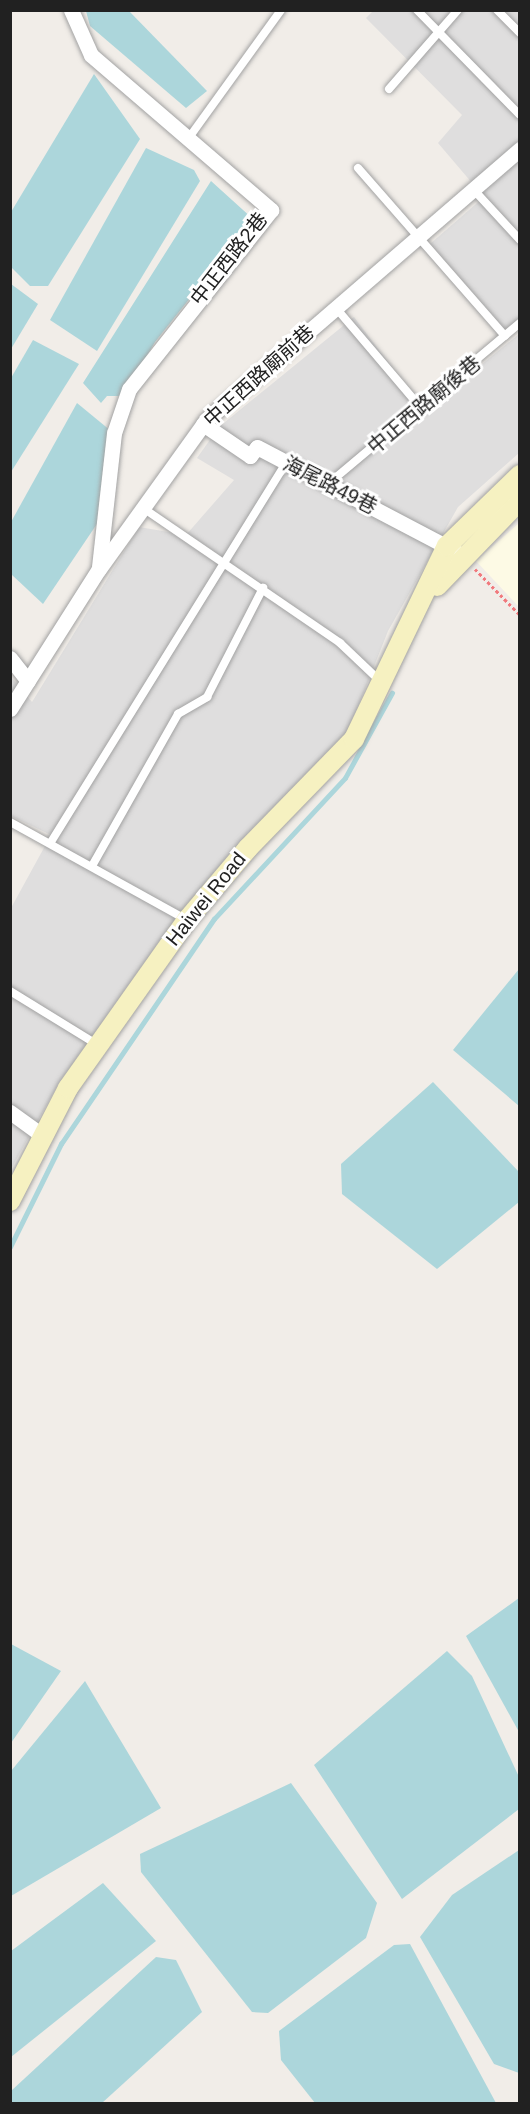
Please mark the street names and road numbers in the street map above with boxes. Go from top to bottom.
street label: 中正西路2巷 [185,208,273,310]
street label: 中正西路廟前巷 [199,320,319,432]
street label: 中正西路廟後巷 [363,351,485,459]
street label: 海尾路49巷 [279,451,381,519]
street label: Haiwei Road [161,847,251,951]

